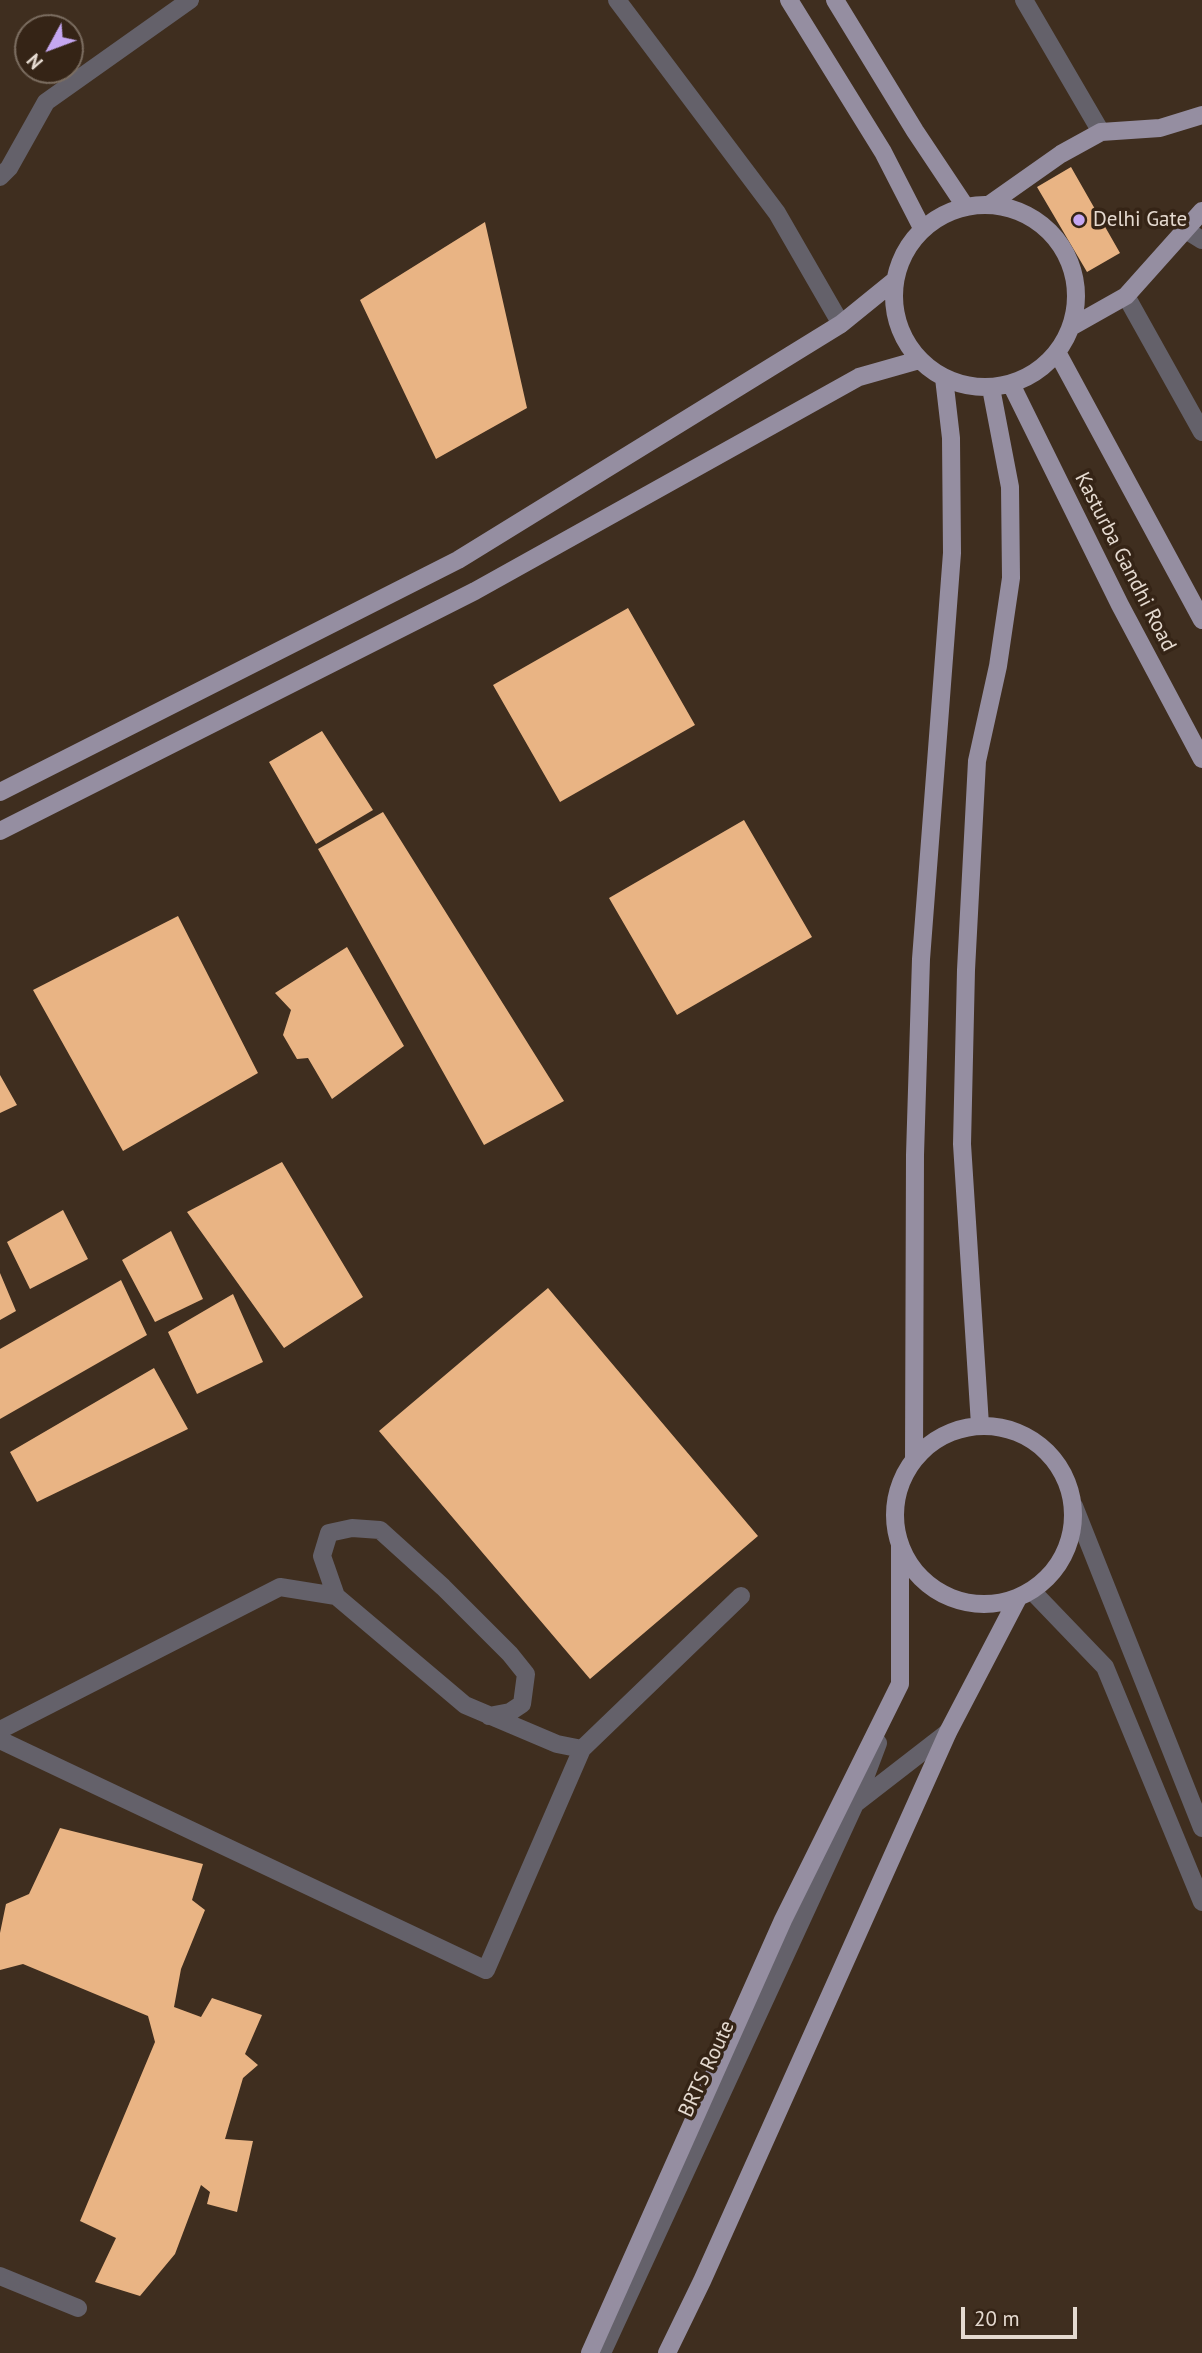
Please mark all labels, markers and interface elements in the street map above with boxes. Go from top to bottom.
north arrow [14,14,84,84]
text: N [22,49,48,74]
place label: Delhi Gate [1093,207,1187,233]
marker: Delhi Gate [1071,212,1087,228]
street label: Kasturba Gandhi Road [1069,468,1181,656]
street label: BRTS Route [674,2017,740,2121]
scale bar [964,2294,1080,2338]
text: 20 m [974,2305,1020,2332]

